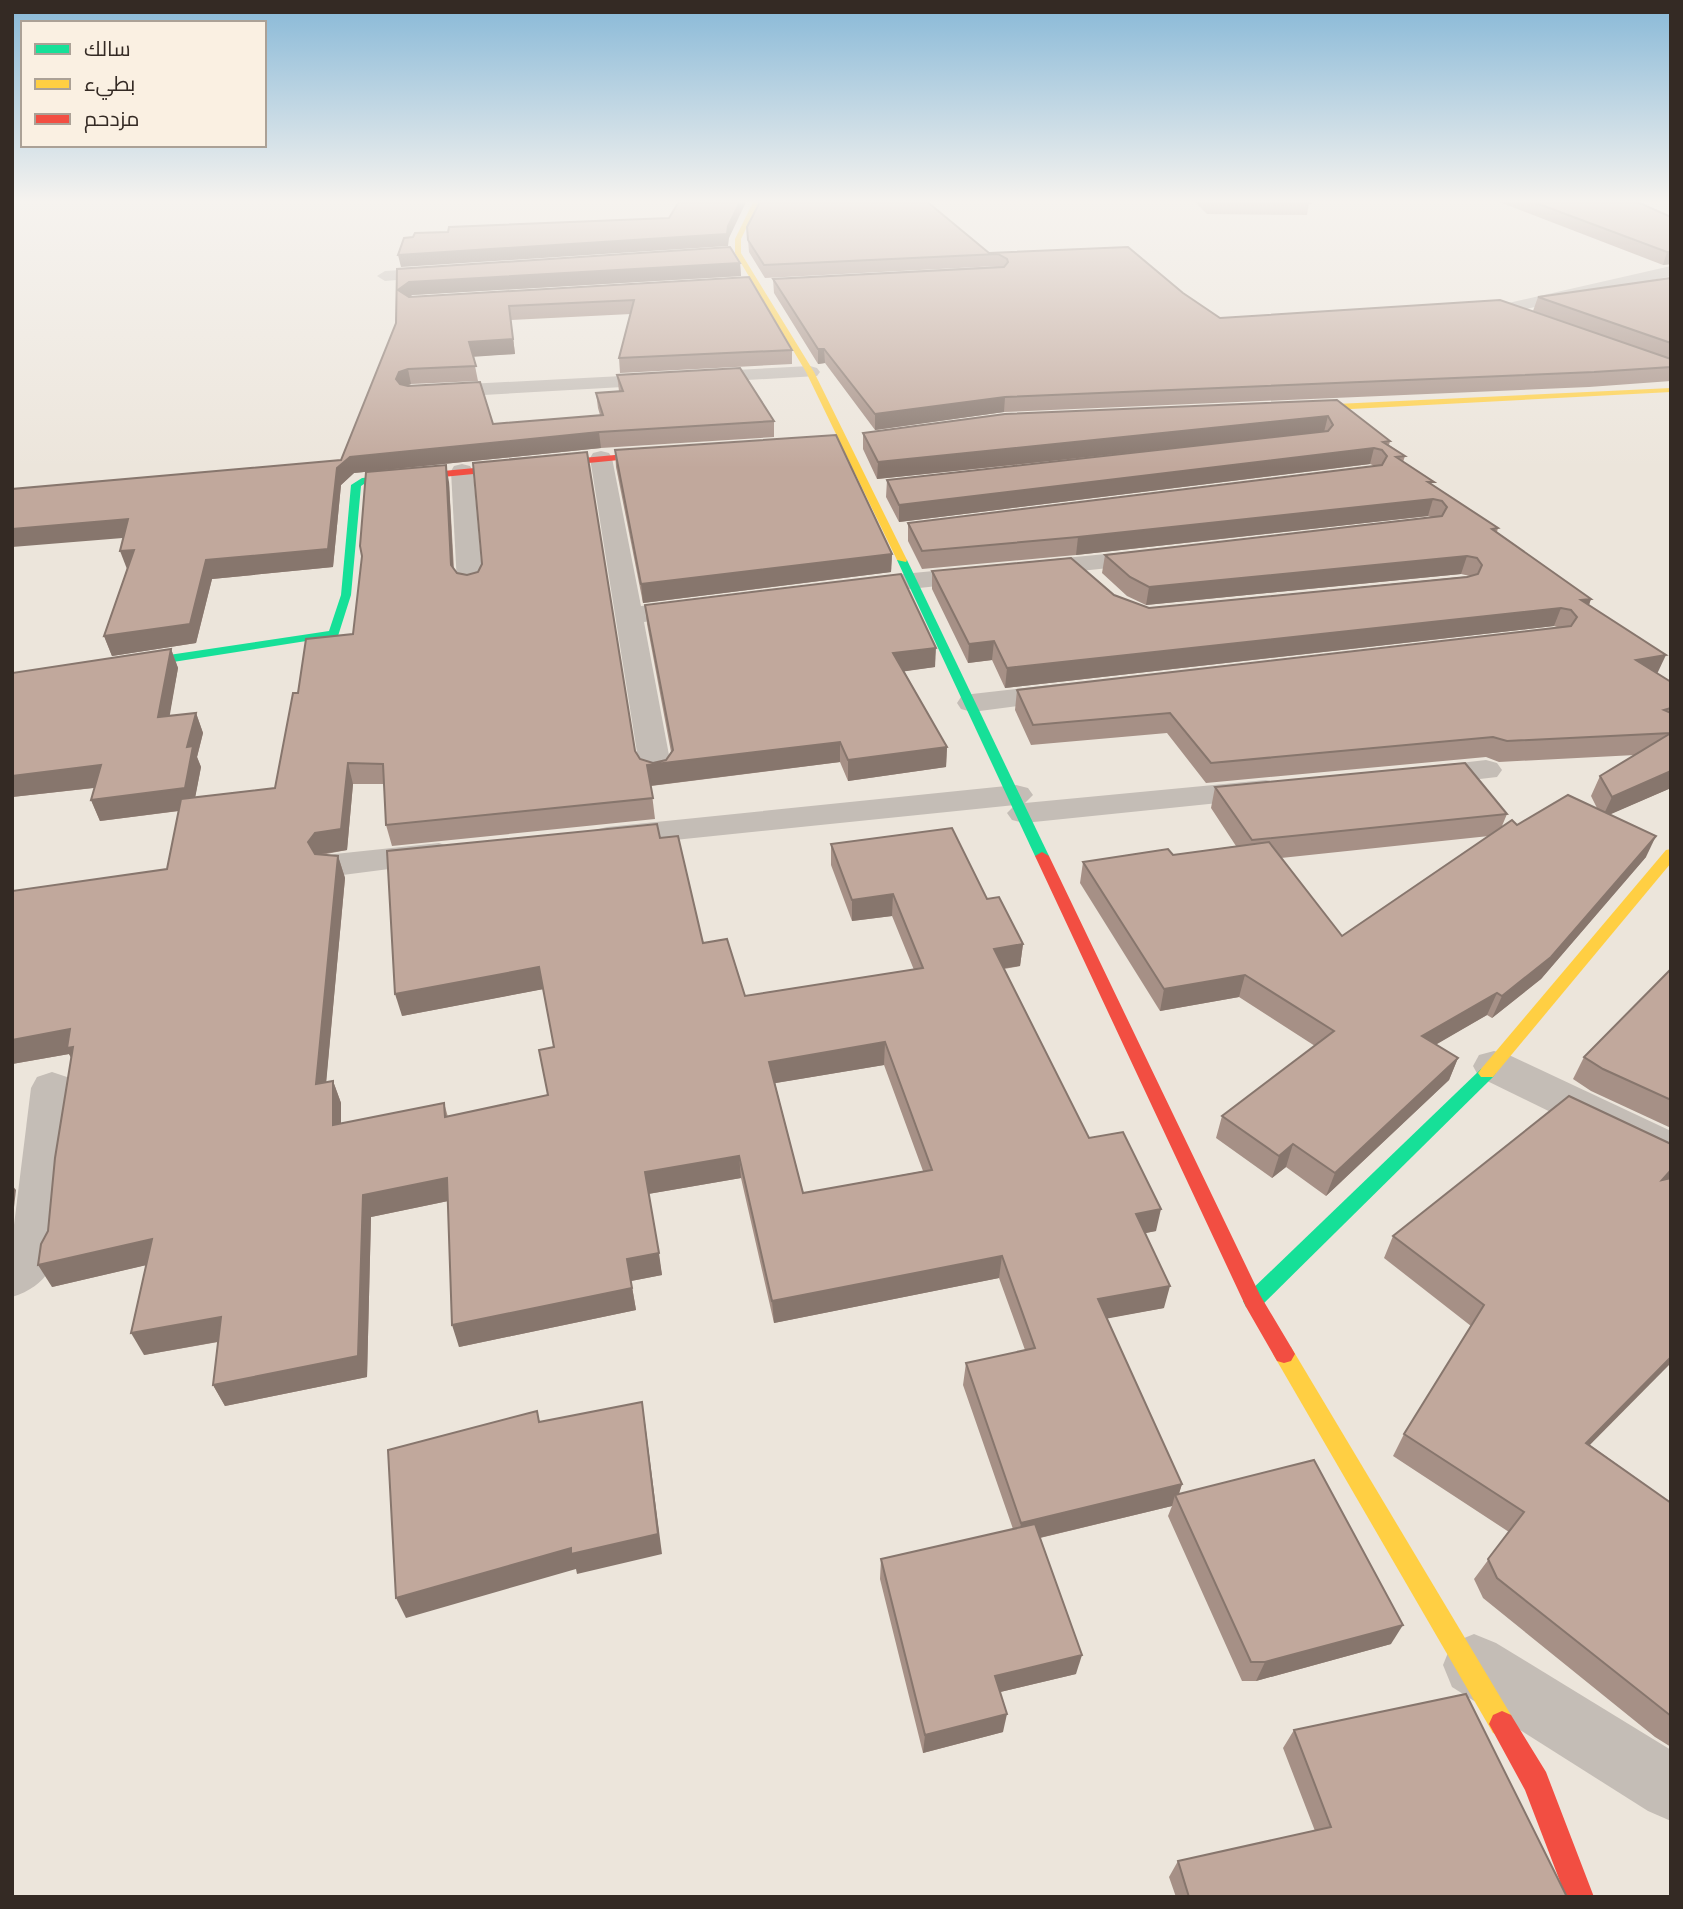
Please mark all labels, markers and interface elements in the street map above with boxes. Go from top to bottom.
legend [21,21,266,147]
text: سالك [84,34,131,62]
text: بطيء [84,69,135,100]
text: مزدحم [84,104,139,133]

